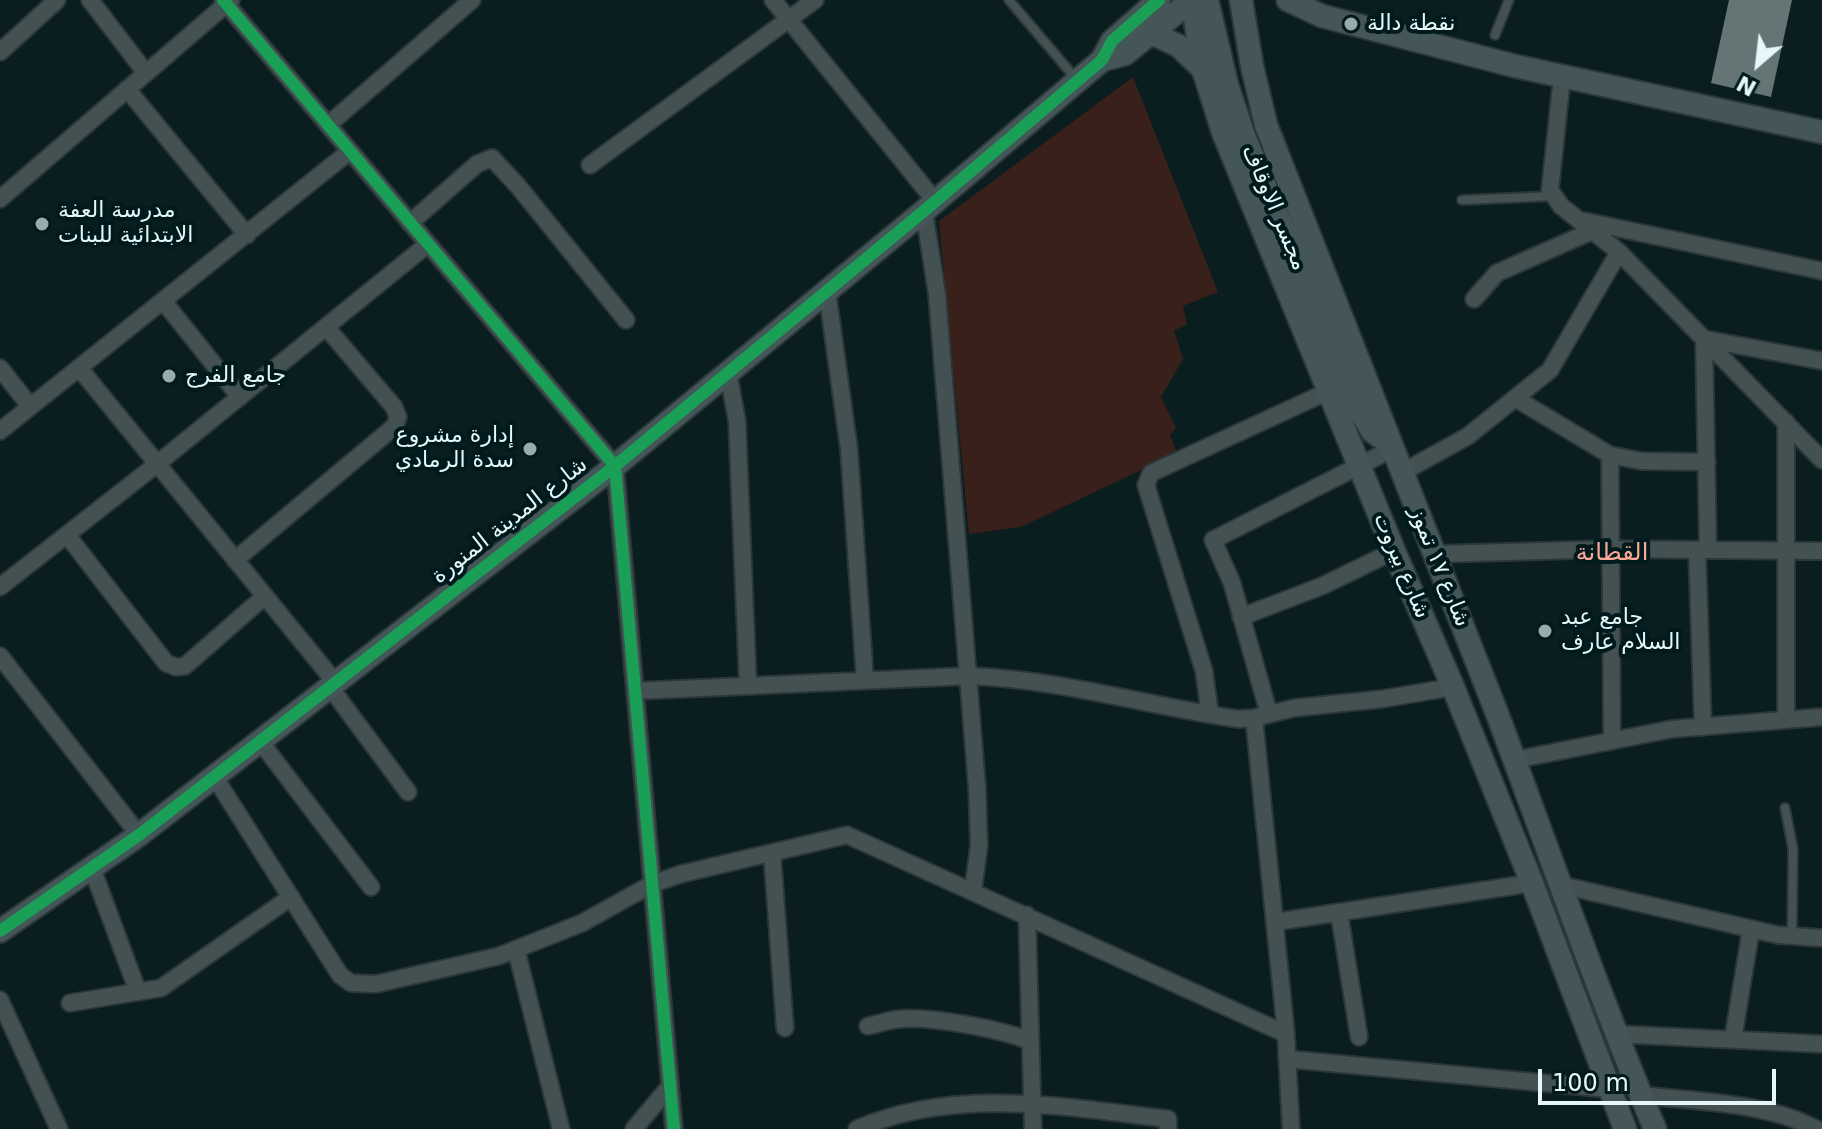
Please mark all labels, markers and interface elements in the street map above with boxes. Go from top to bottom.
place label: نقطة دالة [1367,11,1455,37]
marker: نقطة دالة [1342,15,1360,33]
north arrow [1718,24,1798,104]
text: N [1733,70,1761,101]
street label: مجسر الاوقاف [1236,141,1312,275]
place label: مدرسة العفة الابتدائية للبنات [58,198,193,250]
marker: مدرسة العفة الابتدائية للبنات [33,215,51,233]
place label: جامع الفرج [185,363,286,389]
marker: جامع الفرج [160,367,178,385]
place label: إدارة مشروع سدة الرمادي [395,423,514,474]
marker: إدارة مشروع سدة الرمادي [521,440,539,458]
street label: شارع المدينة المنورة [427,452,593,590]
street label: شارع ١٧ تموز [1403,503,1475,631]
street label: شارع بيروت [1367,509,1435,623]
district label: القطانة [1576,540,1648,568]
place label: جامع عبد السلام عارف [1561,605,1680,656]
marker: جامع عبد السلام عارف [1536,622,1554,640]
scale bar [1542,1053,1780,1103]
text: 100 m [1552,1069,1629,1097]

